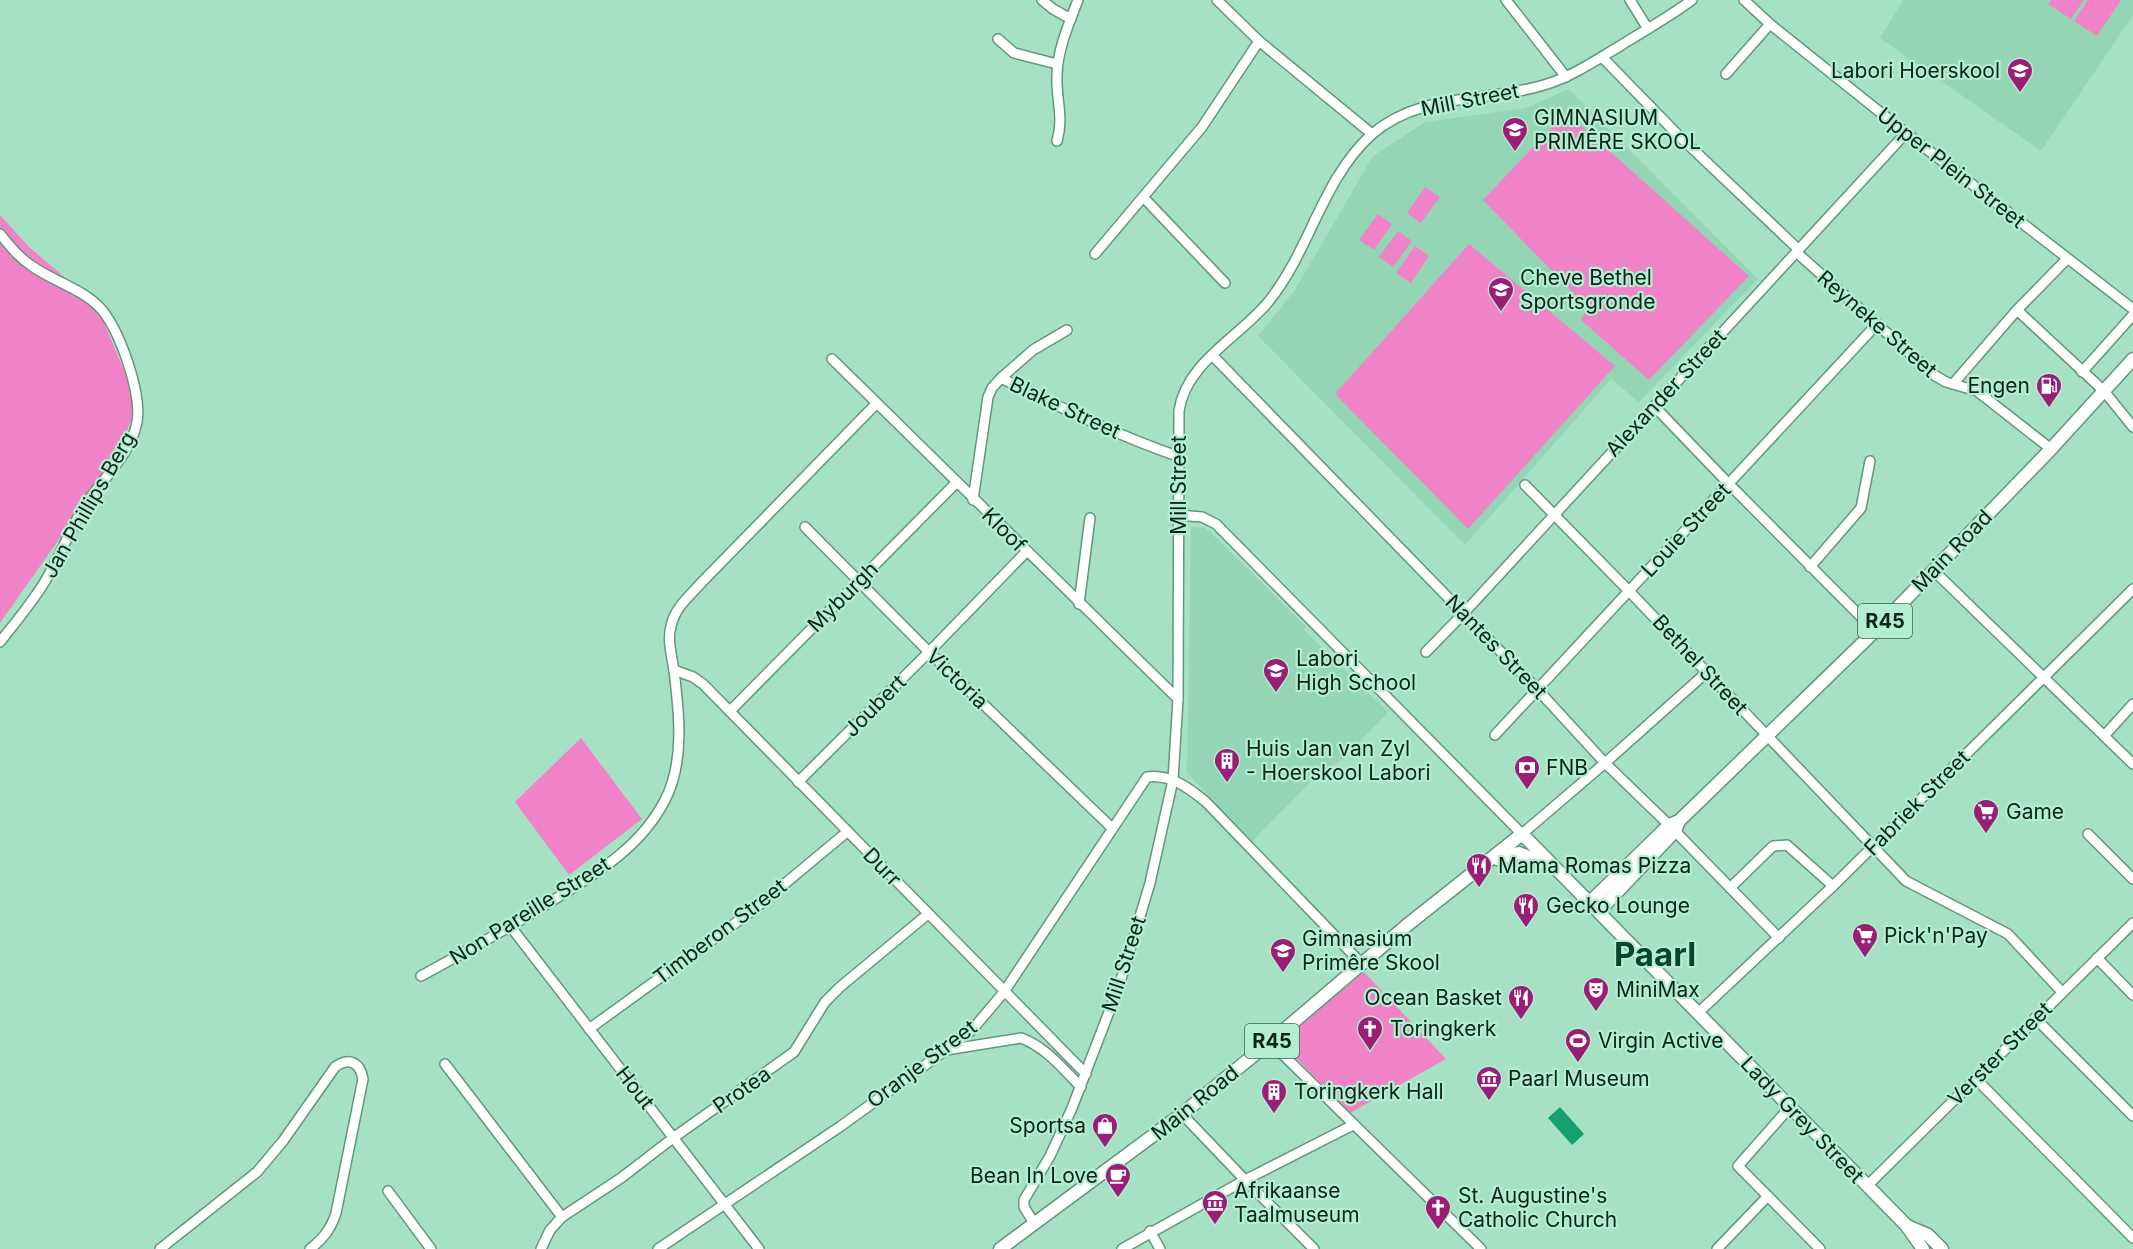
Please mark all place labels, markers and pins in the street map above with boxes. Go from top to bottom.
school or university icon: Labori Hoerskool [2005,56,2035,94]
place label: Labori Hoerskool [1831,58,2000,83]
place label: GIMNASIUM PRIMÊRE SKOOL [1534,105,1701,154]
school or university icon: GIMNASIUM PRIMÊRE SKOOL [1500,115,1530,153]
place label: Cheve Bethel Sportsgronde [1520,265,1655,314]
school or university icon: Cheve Bethel Sportsgronde [1486,275,1516,313]
fuel station icon: Engen [2034,371,2064,409]
place label: Engen [1967,373,2030,398]
place label: Labori High School [1296,646,1416,695]
school or university icon: Labori High School [1261,656,1291,694]
place label: Huis Jan van Zyl - Hoerskool Labori [1246,736,1431,785]
building icon: Huis Jan van Zyl - Hoerskool Labori [1212,746,1242,784]
bank icon: FNB [1512,753,1542,791]
place label: FNB [1546,755,1588,780]
supermarket icon: Game [1971,797,2001,835]
place label: Game [2006,799,2064,824]
restaurant icon: Mama Romas Pizza [1464,851,1494,889]
place label: Mama Romas Pizza [1498,853,1691,878]
restaurant icon: Gecko Lounge [1511,891,1541,929]
place label: Gecko Lounge [1546,893,1690,918]
supermarket icon: Pick'n'Pay [1850,921,1880,959]
place label: Pick'n'Pay [1884,923,1988,948]
place label: Gimnasium Primêre Skool [1302,926,1440,975]
school or university icon: Gimnasium Primêre Skool [1268,936,1298,974]
theatre icon: MiniMax [1581,975,1611,1013]
place label: MiniMax [1616,977,1700,1002]
restaurant icon: Ocean Basket [1506,983,1536,1021]
place label: Ocean Basket [1365,985,1502,1010]
church icon: Toringkerk [1355,1014,1385,1052]
place label: Toringkerk [1390,1016,1497,1041]
sports icon: Virgin Active [1563,1026,1593,1064]
place label: Virgin Active [1598,1028,1724,1053]
museum icon: Paarl Museum [1474,1064,1504,1102]
place label: Paarl Museum [1508,1066,1650,1091]
building icon: Toringkerk Hall [1259,1077,1289,1115]
place label: Toringkerk Hall [1294,1079,1444,1104]
shop icon: Sportsa [1090,1111,1120,1149]
place label: Sportsa [1009,1113,1086,1138]
cafe icon: Bean In Love [1103,1161,1133,1199]
place label: Bean In Love [970,1163,1098,1188]
place label: Afrikaanse Taalmuseum [1234,1178,1360,1227]
place label: St. Augustine's Catholic Church [1458,1183,1617,1232]
museum icon: Afrikaanse Taalmuseum [1200,1188,1230,1226]
church icon: St. Augustine's Catholic Church [1423,1193,1453,1231]

